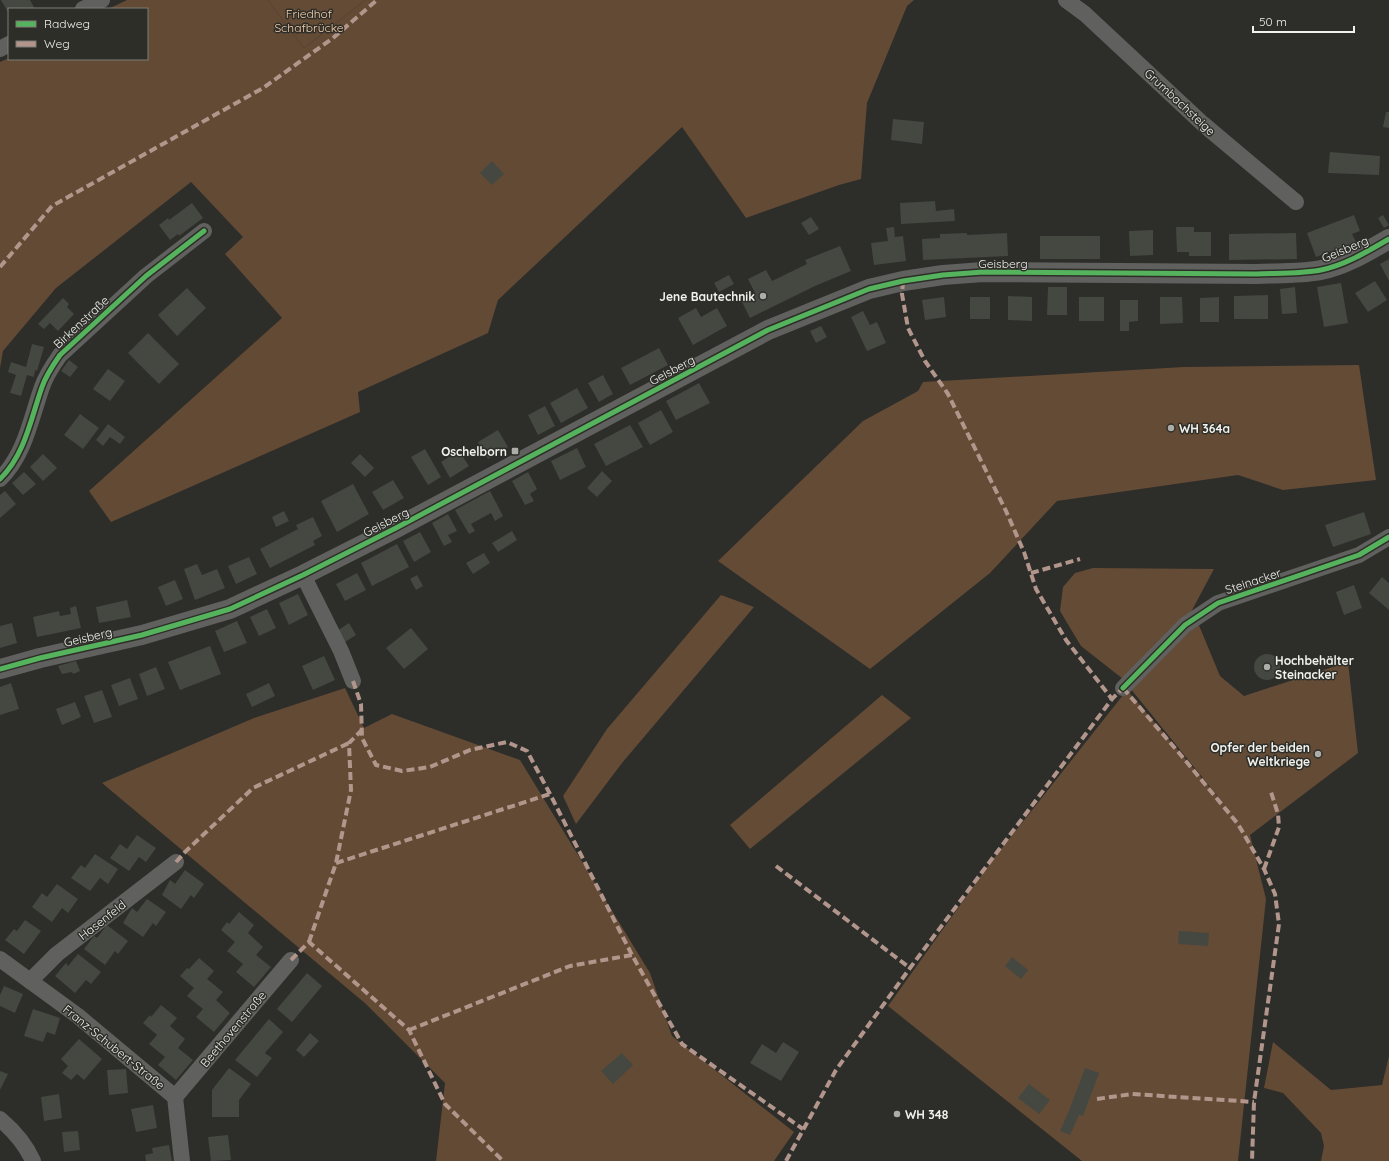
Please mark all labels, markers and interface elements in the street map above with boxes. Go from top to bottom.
park label: Friedhof Schafbrücke [274,6,344,35]
legend [8,8,148,60]
scale bar [1253,8,1354,34]
text: 50 m [1259,14,1287,29]
text: Radweg [44,16,90,31]
text: Weg [44,36,70,51]
street label: Grumbachsteige [1141,65,1219,139]
street label: Geisberg [1319,232,1371,266]
street label: Geisberg [978,256,1028,271]
place label: Jene Bautechnik [659,289,755,304]
marker: Jene Bautechnik [758,291,768,301]
street label: Birkenstraße [50,292,112,351]
street label: Geisberg [647,352,697,388]
place label: WH 364a [1179,421,1230,436]
marker: WH 364a [1166,423,1176,433]
place label: Oschelborn [441,444,507,459]
marker: Oschelborn [510,446,520,456]
street label: Geisberg [361,504,411,540]
street label: Steinacker [1223,565,1283,597]
street label: Geisberg [62,624,114,650]
place label: Hochbehälter Steinacker [1275,653,1354,682]
marker: Hochbehälter Steinacker [1262,662,1272,672]
place label: Opfer der beiden Weltkriege [1210,740,1310,769]
marker: Opfer der beiden Weltkriege [1313,749,1323,759]
street label: Hasenfeld [75,897,129,943]
street label: Beethovenstraße [197,988,269,1070]
street label: Franz-Schubert-Straße [60,1001,168,1093]
place label: WH 348 [905,1107,949,1122]
marker: WH 348 [892,1109,902,1119]

